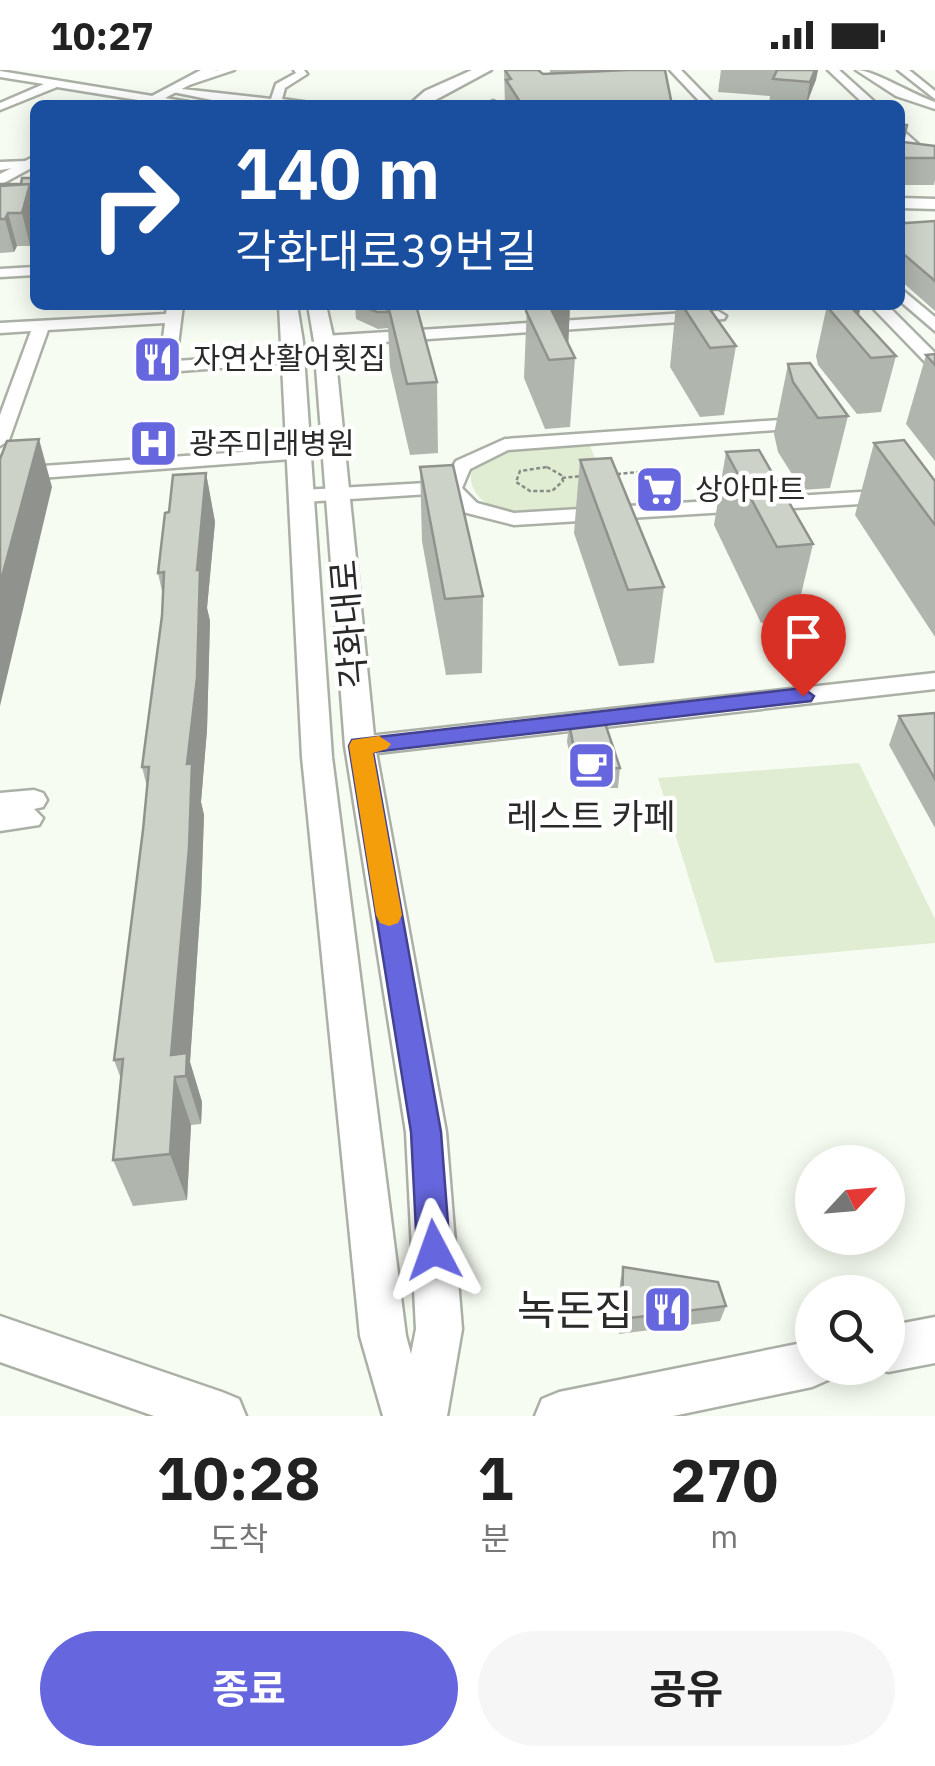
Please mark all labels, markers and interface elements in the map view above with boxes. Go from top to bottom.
text: 10:27 [50,11,154,60]
text: 140 m [235,127,440,218]
icon: right [70,140,200,270]
text: 각화대로39번길 [235,221,537,279]
restaurant icon: 자연산활어횟집 [132,333,184,385]
place label: 자연산활어횟집 [193,338,386,377]
hospital icon: 광주미래병원 [128,418,180,470]
place label: 광주미래병원 [189,423,355,462]
supermarket icon: 상아마트 [634,464,686,516]
place label: 상아마트 [695,469,805,508]
street label: 각화대로 [319,558,377,690]
pin [761,594,846,697]
icon: arrive [776,609,831,664]
cafe icon: 레스트 카페 [565,739,617,791]
place label: 레스트 카페 [506,793,676,839]
north arrow [795,1145,905,1255]
map controls [795,1145,905,1385]
position arrow [382,1198,486,1302]
button: search [795,1275,905,1385]
place label: 녹돈집 [517,1282,633,1337]
restaurant icon: 녹돈집 [642,1284,694,1336]
text: 10:28 [157,1438,321,1517]
text: 1 [477,1438,513,1517]
text: 270 [670,1440,778,1519]
text: m [710,1515,738,1557]
text: 도착 [209,1517,268,1559]
text: 분 [481,1517,510,1559]
button: 종료 [40,1631,458,1746]
button: 공유 [478,1631,895,1746]

